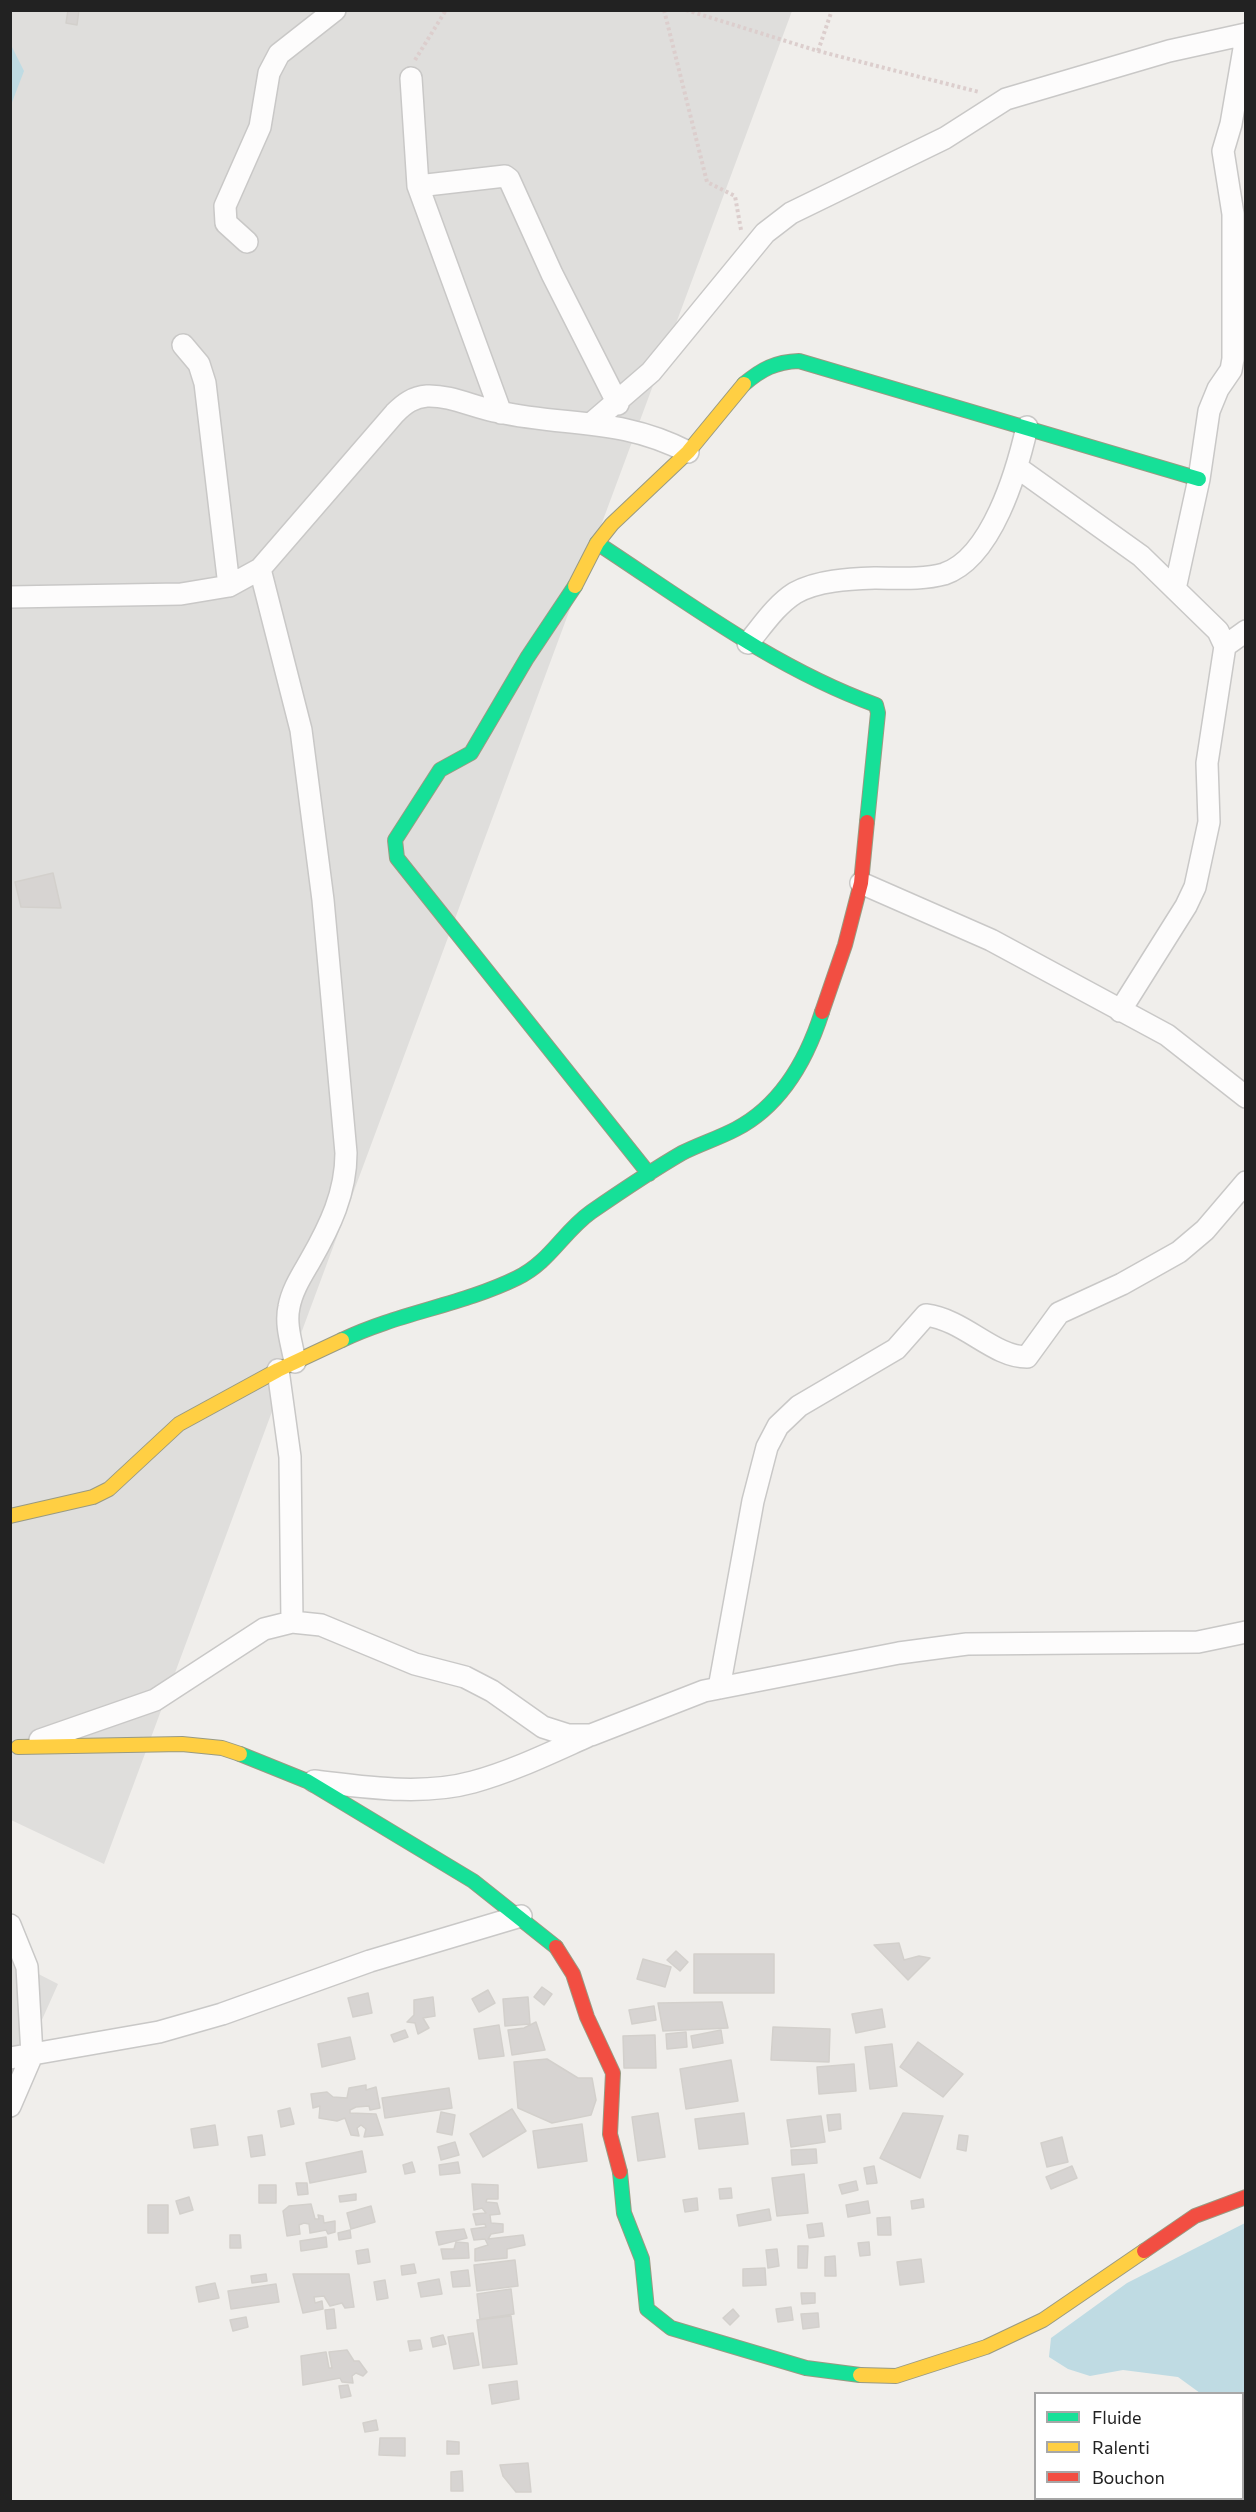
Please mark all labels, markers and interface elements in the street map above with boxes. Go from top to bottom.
legend [1034,2392,1244,2500]
text: Fluide [1092,2406,1141,2428]
text: Ralenti [1092,2436,1150,2458]
text: Bouchon [1092,2466,1165,2488]

